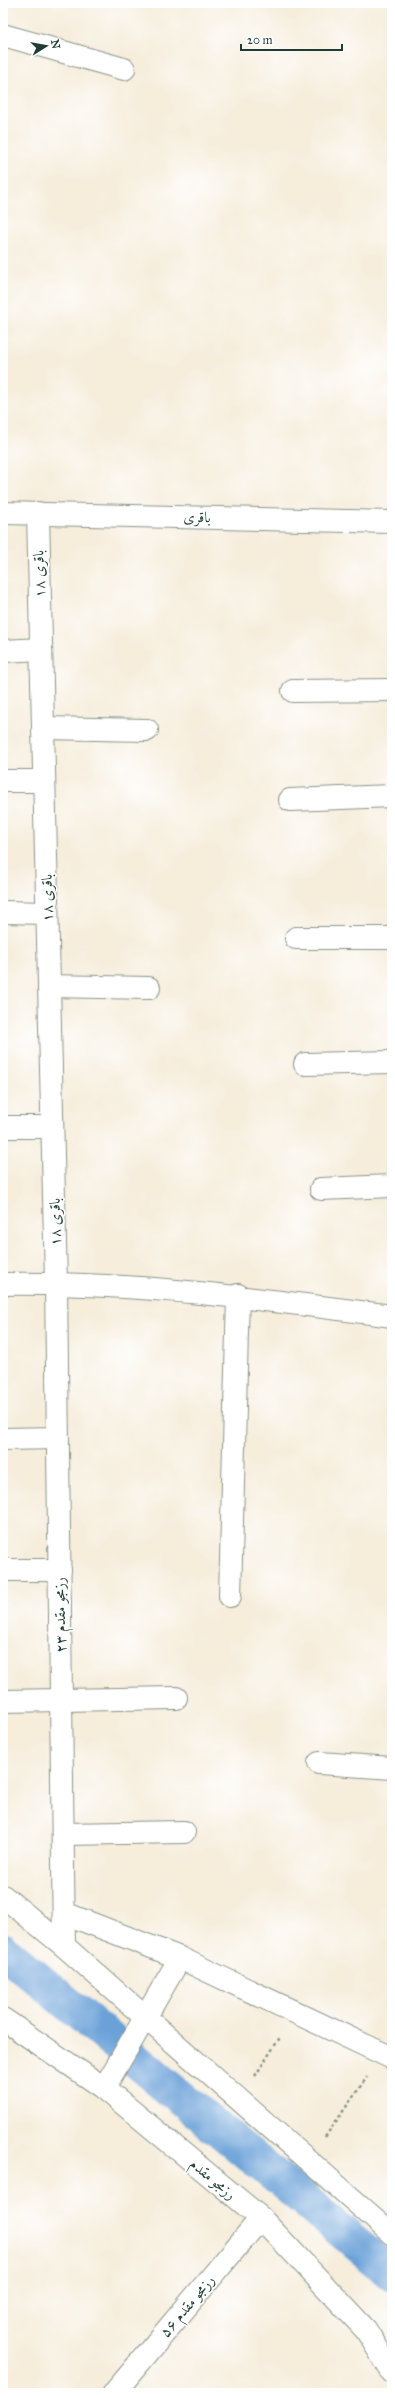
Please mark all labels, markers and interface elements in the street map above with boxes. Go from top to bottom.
north arrow [26,26,66,66]
scale bar [241,26,342,52]
text: 20 m [247,33,273,47]
text: N [48,38,63,51]
street label: باقری [183,508,211,527]
street label: باقری ۱۸ [29,549,50,598]
street label: باقری ۱۸ [38,874,57,922]
street label: باقری ۱۸ [46,1198,65,1246]
street label: رزمجو مقدم ۲۳ [50,1577,74,1653]
street label: رزمجو مقدم [184,2154,240,2207]
street label: رزمجو مقدم ۵۶ [156,2271,221,2343]

